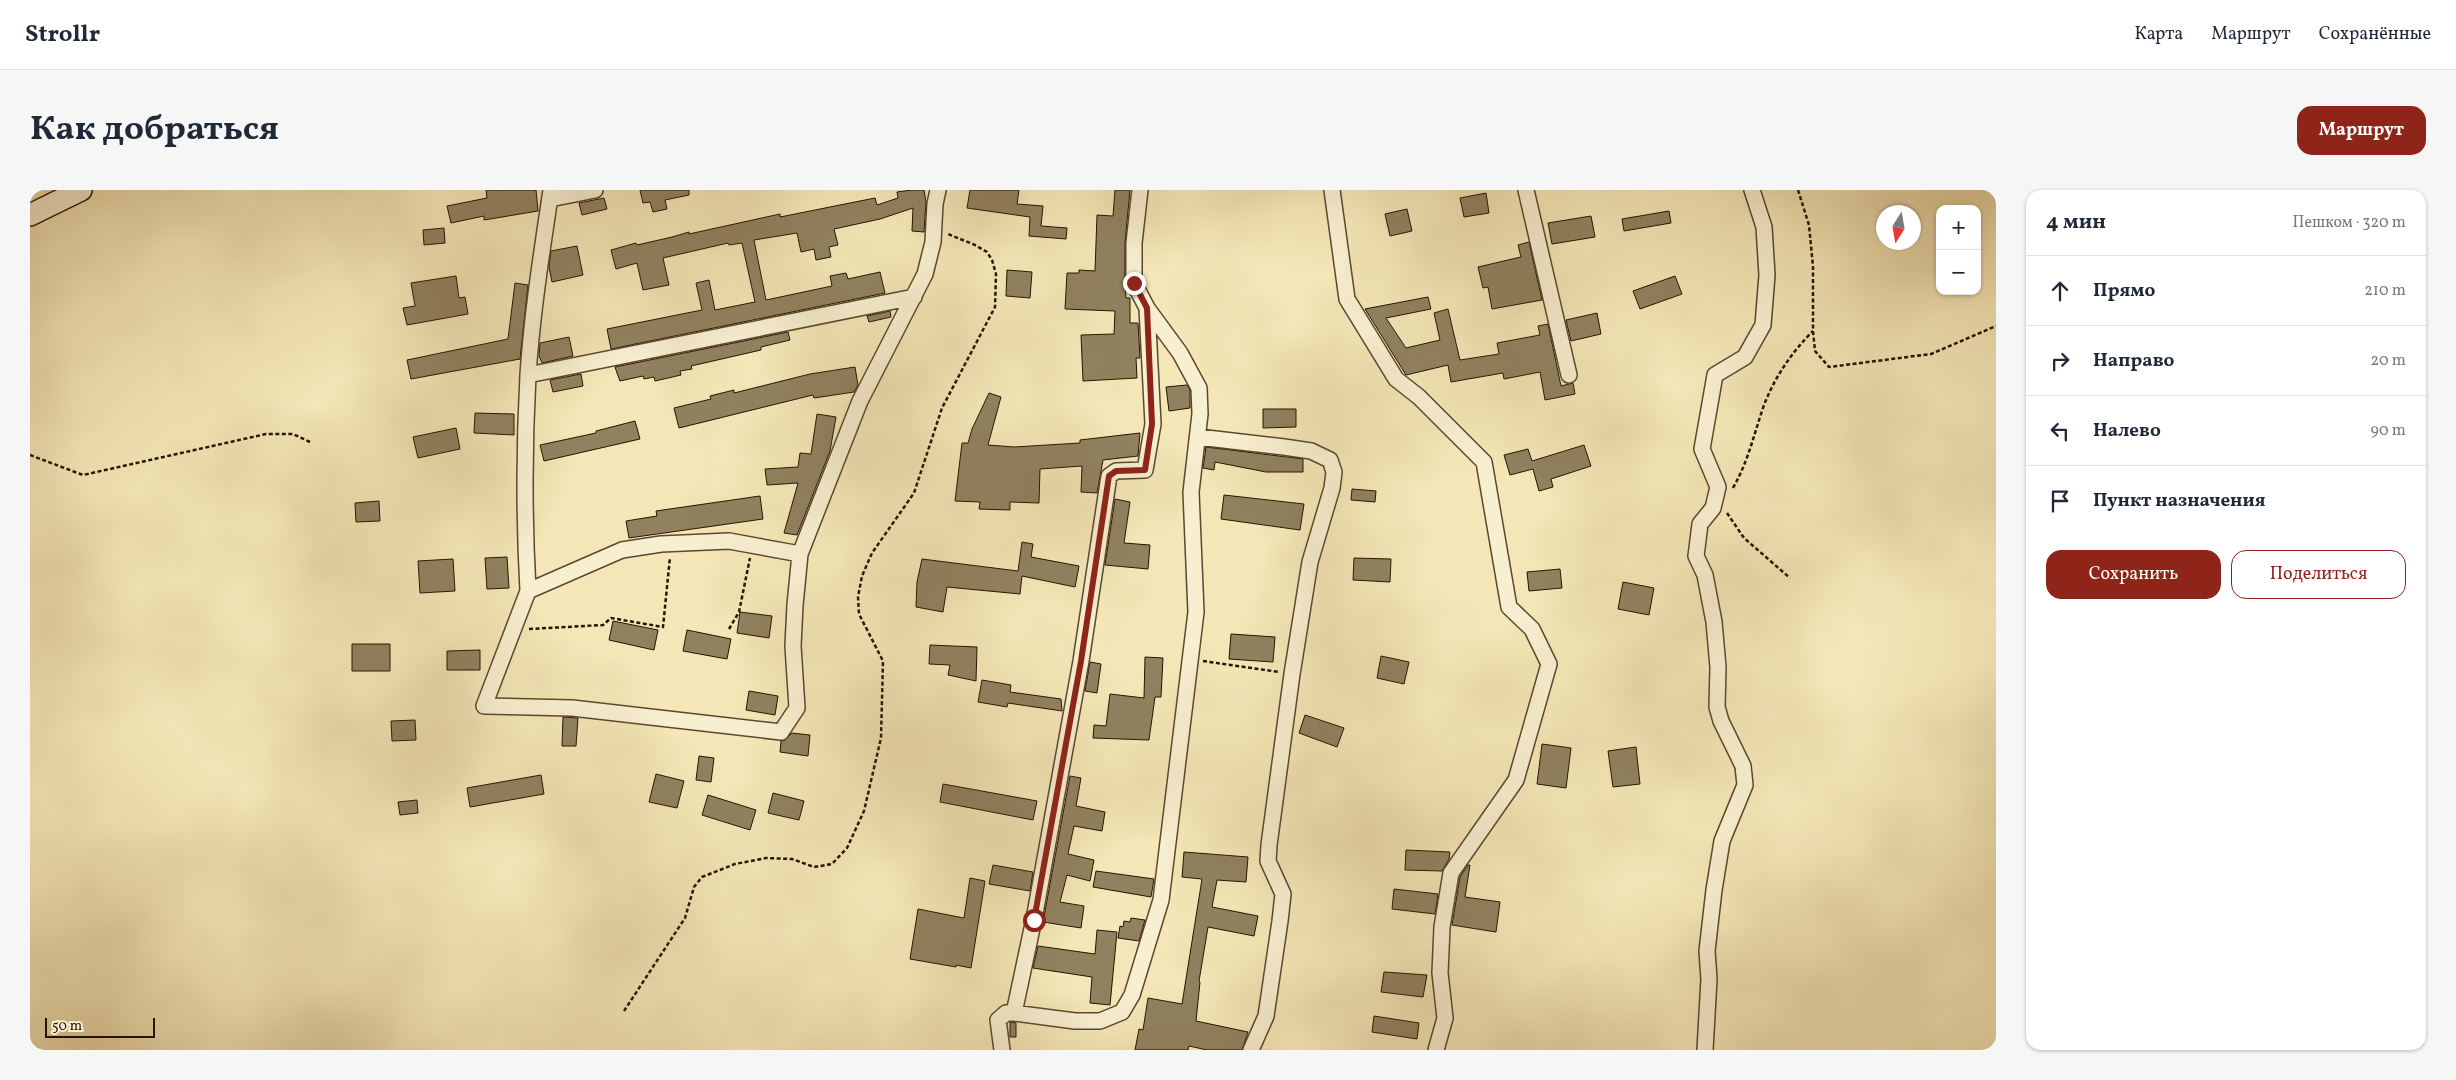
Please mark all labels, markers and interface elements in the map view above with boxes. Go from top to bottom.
text: Strollr [25,18,100,52]
text: Карта [2134,22,2183,47]
text: Маршрут [2211,22,2291,47]
text: Сохранённые [2319,22,2431,47]
text: Как добраться [30,106,279,154]
button: Маршрут [2297,106,2426,155]
north arrow [1876,205,1921,250]
map controls [1936,205,1981,295]
button: + [1936,205,1981,250]
text: 4 мин [2046,208,2106,237]
text: Пешком · 320 m [2293,212,2406,234]
button: − [1936,250,1981,295]
route end [1123,272,1146,295]
icon: ahead [2046,277,2074,305]
text: Прямо [2093,278,2155,304]
text: 210 m [2364,280,2406,302]
icon: right [2046,347,2074,375]
text: Направо [2093,348,2175,374]
text: 20 m [2371,350,2406,372]
icon: left [2046,417,2074,445]
text: Налево [2093,418,2161,444]
text: 90 m [2370,420,2406,442]
icon: arrive [2046,487,2074,515]
text: Пункт назначения [2093,488,2266,514]
button: Сохранить [2046,550,2221,599]
button: Поделиться [2231,550,2406,599]
route start [1023,909,1046,932]
scale bar [45,1015,155,1038]
text: 50 m [52,1017,82,1036]

